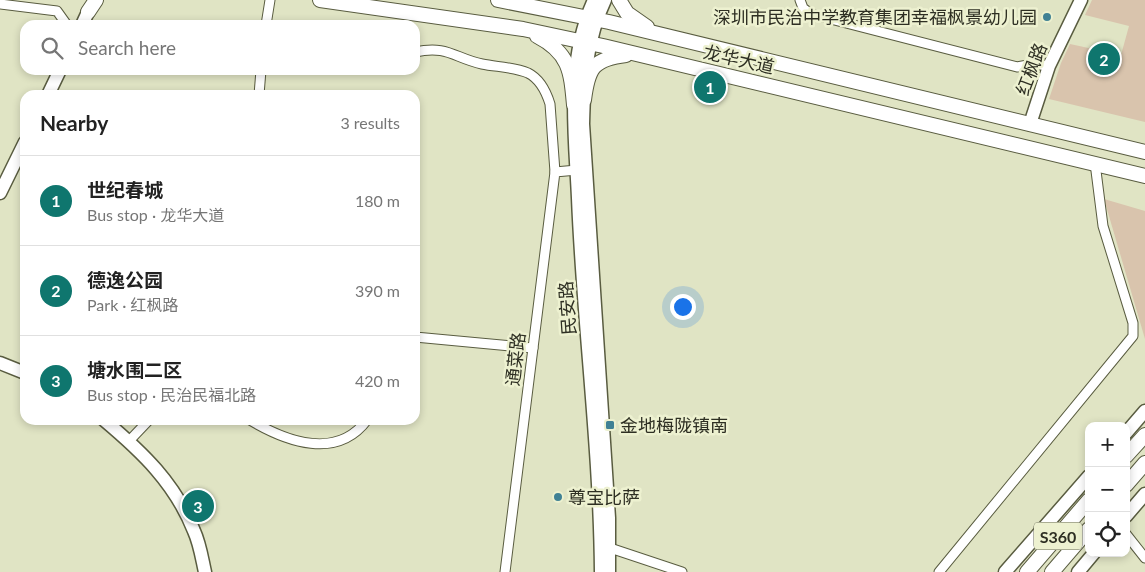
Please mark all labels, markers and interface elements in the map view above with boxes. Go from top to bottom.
place label: 深圳市民治中学教育集团幸福枫景幼儿园 [713,6,1037,28]
marker: 深圳市民治中学教育集团幸福枫景幼儿园 [1041,11,1053,23]
search box [20,20,420,75]
icon: search [38,34,66,62]
text: Search here [78,36,176,59]
street label: 龙华大道 [701,40,777,78]
street label: 红枫路 [1011,40,1051,98]
pin: 2 [1088,40,1120,78]
pin: 1 [694,68,726,106]
text: Nearby [40,110,108,135]
text: 3 results [340,113,400,132]
text: 世纪春城 [87,178,163,201]
text: 1 [51,191,61,210]
text: 180 m [355,191,400,210]
text: Bus stop · 龙华大道 [87,205,224,224]
text: 德逸公园 [87,268,163,291]
street label: 民安路 [554,280,580,336]
text: 2 [51,281,61,300]
text: 390 m [355,281,400,300]
your location [670,294,696,320]
text: Park · 红枫路 [87,295,179,314]
street label: 通菜路 [501,331,529,387]
text: 塘水围二区 [87,358,182,381]
text: 3 [51,371,61,390]
text: 420 m [355,371,400,390]
text: Bus stop · 民治民福北路 [87,385,256,404]
place label: 金地梅陇镇南 [620,414,728,436]
marker: 金地梅陇镇南 [604,419,616,431]
map controls [1085,422,1130,557]
button: + [1085,422,1130,467]
button: − [1085,467,1130,512]
place label: 尊宝比萨 [568,486,640,508]
pin: 3 [182,487,214,525]
marker: 尊宝比萨 [552,491,564,503]
button: locate [1085,512,1130,557]
road number: S360 [1034,522,1082,550]

